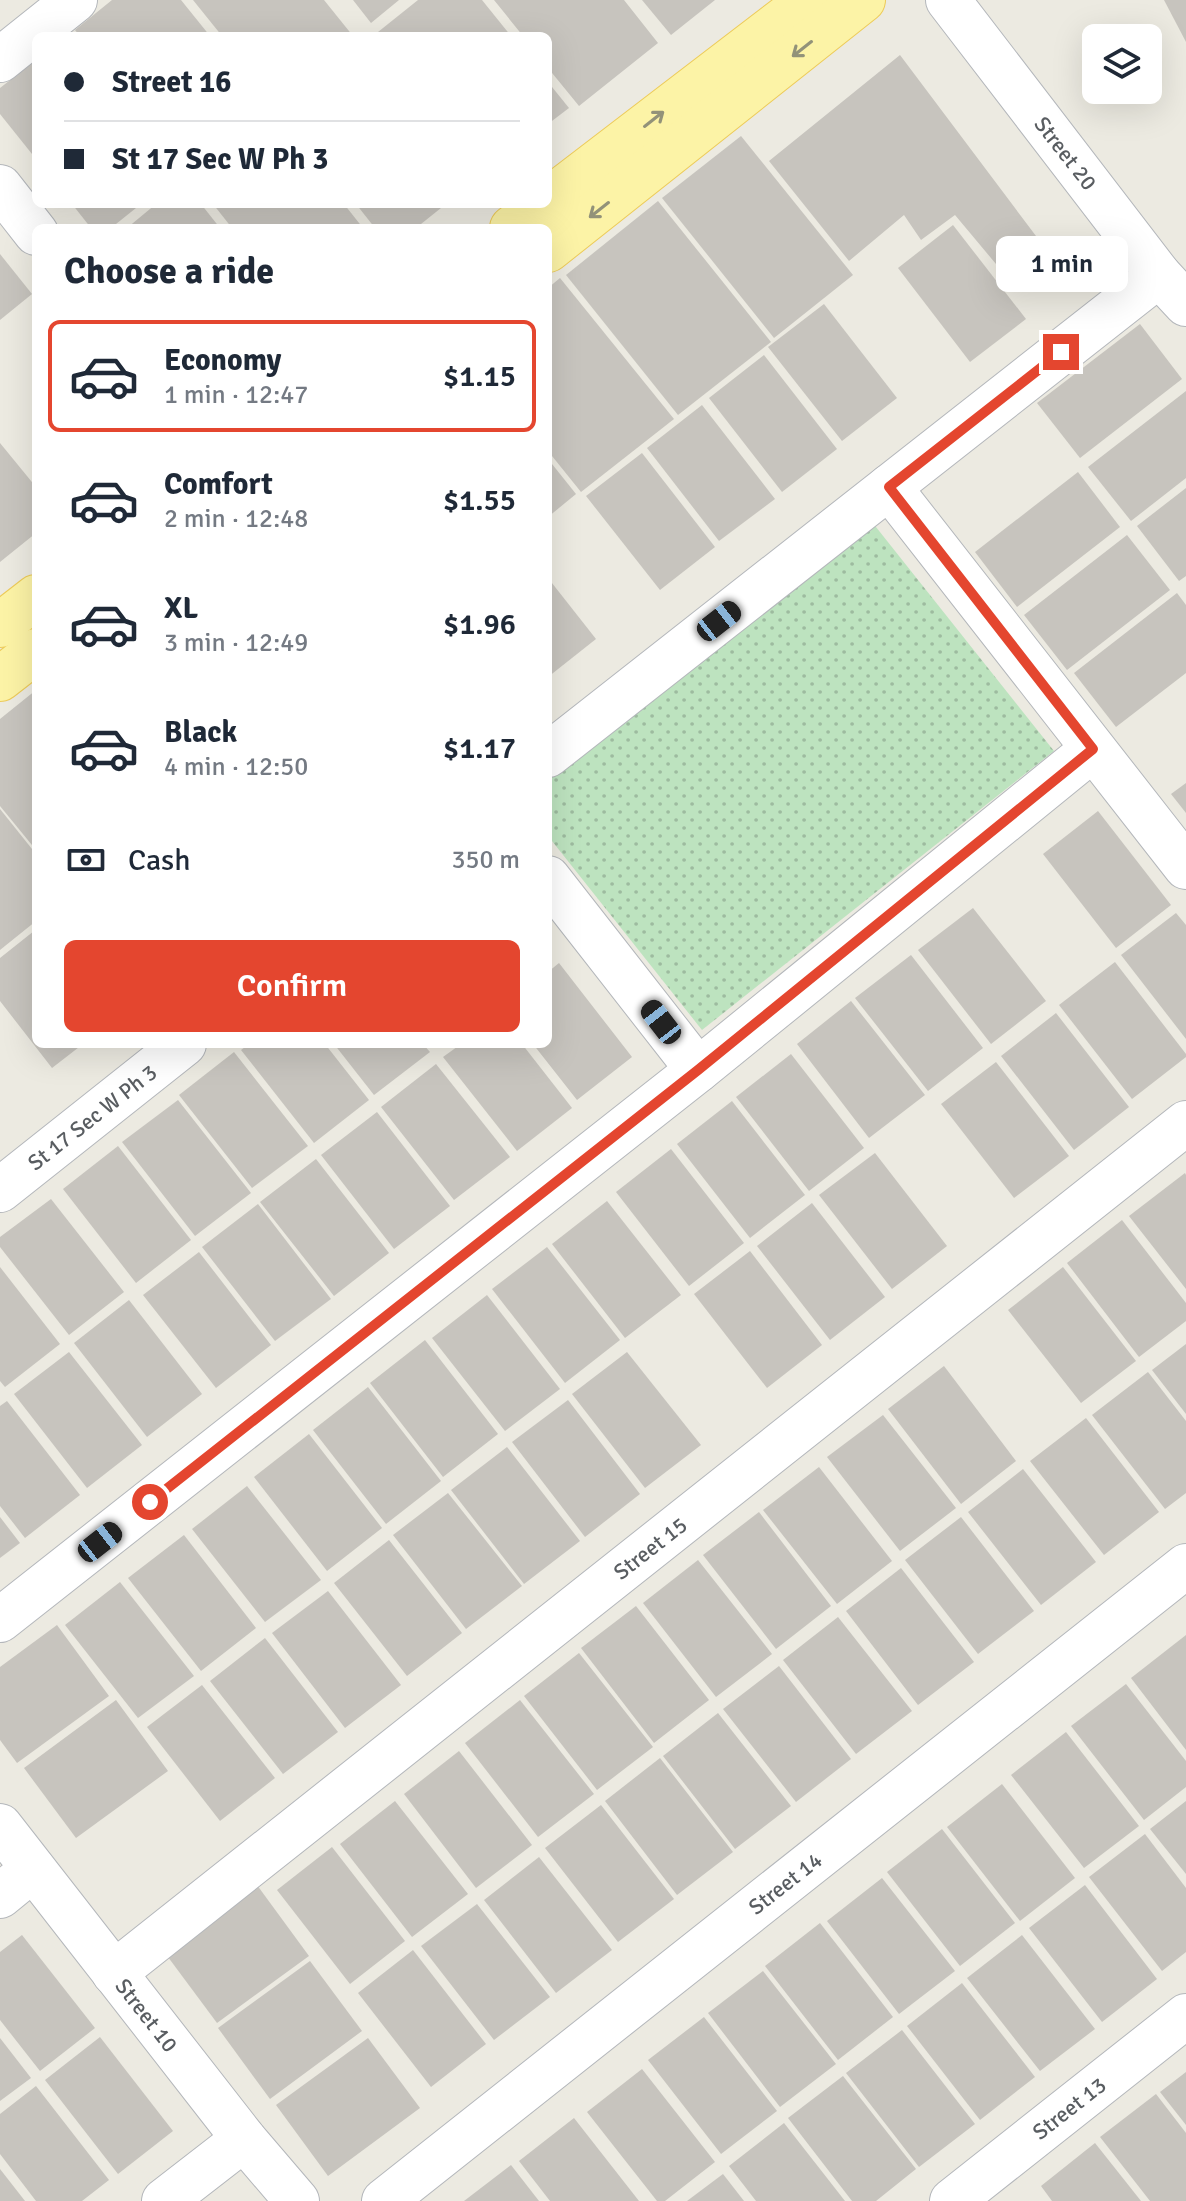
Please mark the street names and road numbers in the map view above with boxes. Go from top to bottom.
street label: Street 20 [1029,111,1103,195]
street label: St 17 Sec W Ph 3 [22,1059,162,1176]
street label: Street 15 [608,1511,692,1585]
street label: Street 14 [743,1846,828,1920]
street label: Street 10 [110,1973,184,2057]
street label: Street 13 [1027,2071,1111,2145]

